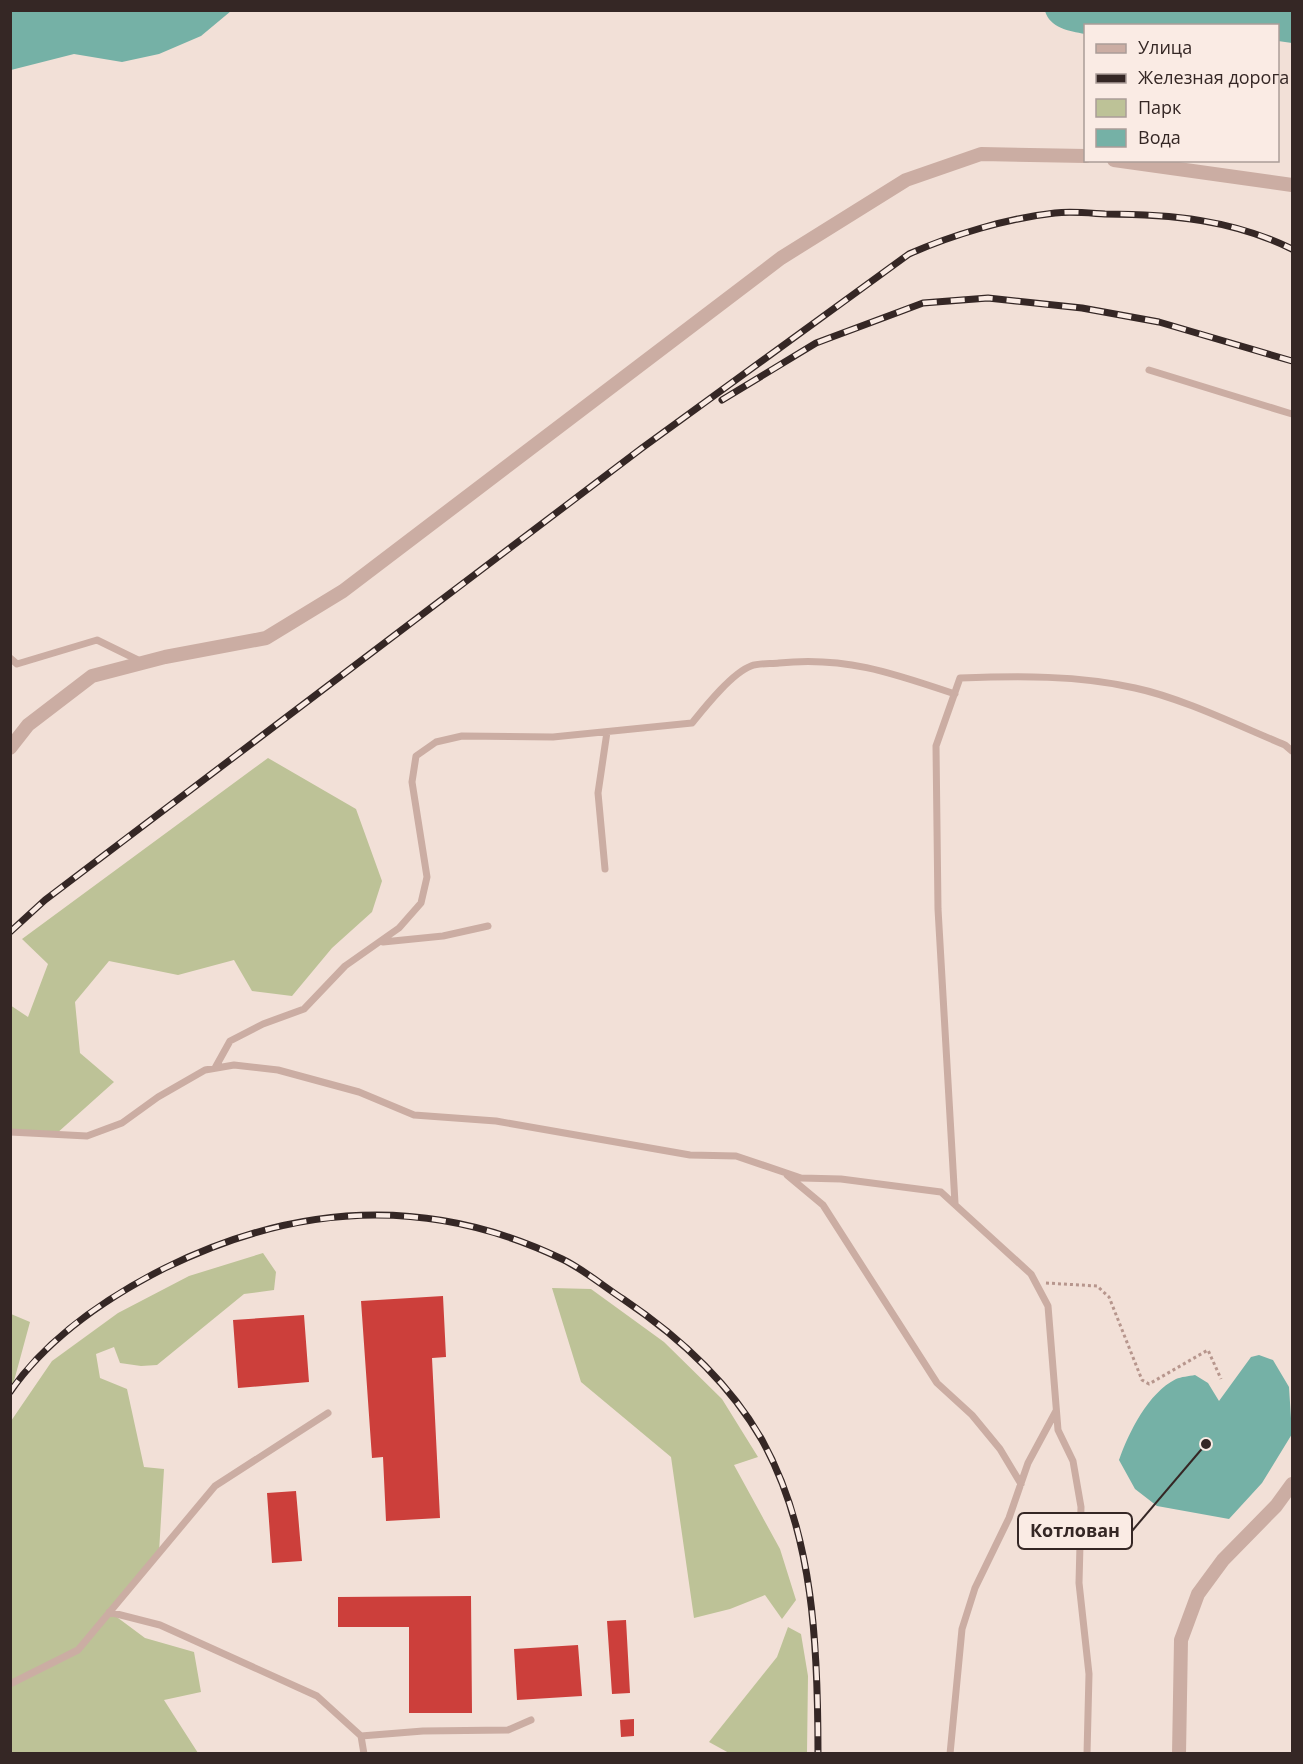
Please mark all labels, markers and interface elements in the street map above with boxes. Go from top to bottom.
legend [1084,24,1279,162]
text: Улица [1138,35,1192,59]
text: Железная дорога [1138,65,1289,89]
text: Парк [1138,95,1182,119]
text: Вода [1138,125,1181,149]
callout: Котлован [1018,1513,1132,1549]
text: Котлован [1030,1518,1120,1542]

